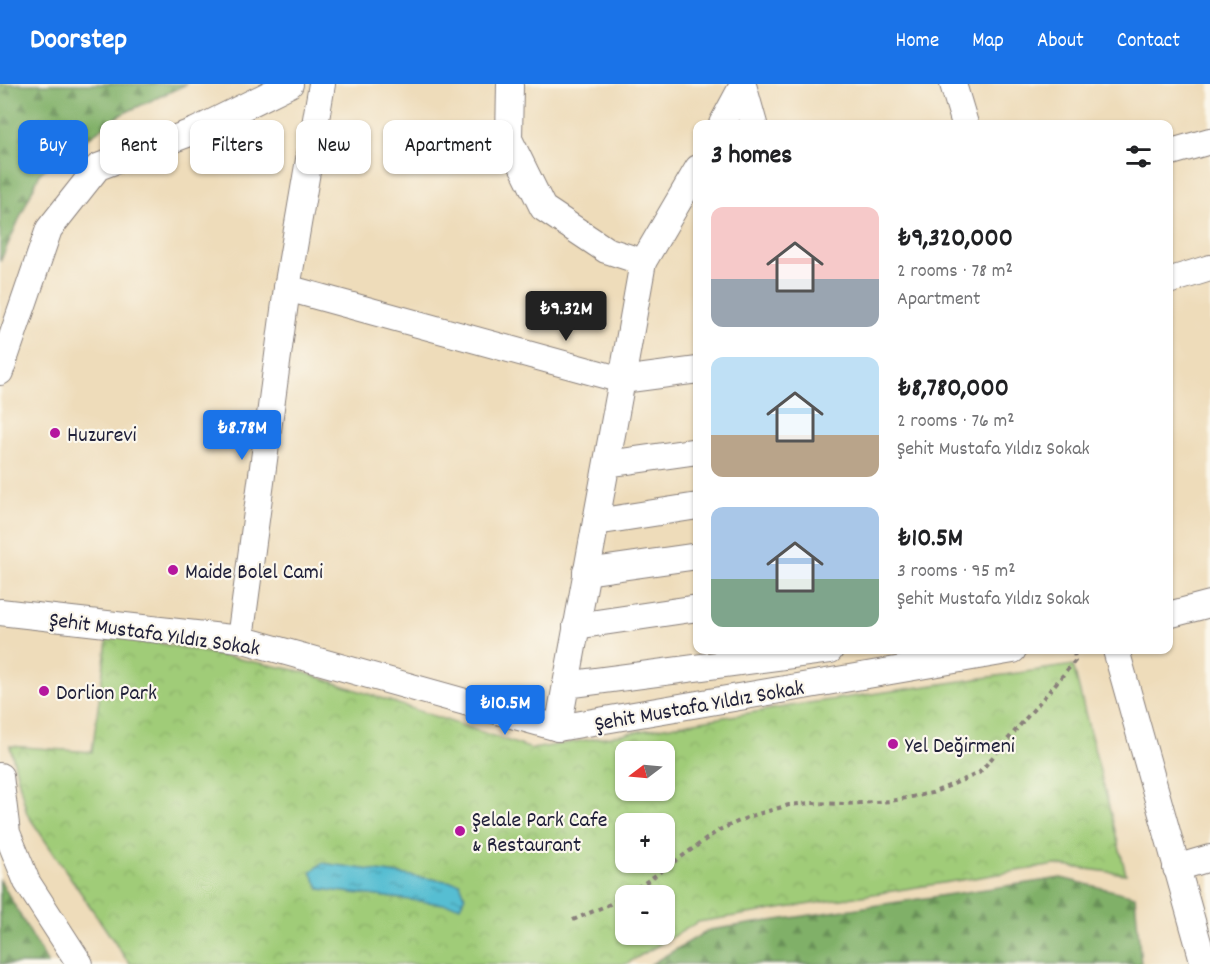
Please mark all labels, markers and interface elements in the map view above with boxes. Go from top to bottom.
text: Doorstep [30,22,127,62]
text: Home [895,27,939,57]
text: Map [972,27,1004,57]
text: About [1037,27,1084,57]
text: Contact [1117,27,1180,57]
chip: Buy [18,120,88,174]
chip: Rent [100,120,178,174]
chip: Filters [190,120,284,174]
chip: New [296,120,371,174]
chip: Apartment [383,120,513,174]
text: 3 homes [711,138,792,175]
icon: filters [1122,140,1155,173]
text: ₺9,320,000 [897,221,1013,258]
icon: home [759,231,831,303]
text: 2 rooms · 78 m² [897,258,1013,286]
text: Apartment [897,286,980,314]
pin: ₺9.32M [517,291,615,342]
text: ₺9.32M [540,296,592,324]
text: ₺8,780,000 [897,371,1009,408]
icon: home [759,381,831,453]
text: 2 rooms · 76 m² [897,408,1015,436]
pin: ₺8.78M [193,410,291,461]
text: ₺8.78M [217,415,267,443]
place label: Huzurevi [67,421,137,452]
marker: Huzurevi [48,426,62,440]
text: Şehit Mustafa Yıldız Sokak [897,436,1090,464]
text: ₺10.5M [897,521,963,558]
icon: home [759,531,831,603]
place label: Maide Bolel Cami [185,558,323,589]
text: 3 rooms · 95 m² [897,558,1016,586]
marker: Maide Bolel Cami [166,563,180,577]
text: Şehit Mustafa Yıldız Sokak [897,586,1090,614]
street label: Şehit Mustafa Yıldız Sokak [47,605,262,666]
street label: Şehit Mustafa Yıldız Sokak [592,674,807,741]
place label: Dorlion Park [56,679,157,710]
marker: Dorlion Park [37,684,51,698]
pin: ₺10.5M [456,685,554,736]
text: ₺10.5M [480,690,530,718]
place label: Yel Değirmeni [905,732,1015,763]
marker: Yel Değirmeni [886,737,900,751]
north arrow [615,741,675,801]
map controls [615,741,675,945]
place label: Şelale Park Cafe & Restaurant [472,806,607,862]
button: + [615,813,675,873]
marker: Şelale Park Cafe & Restaurant [453,824,467,838]
button: − [615,885,675,945]

